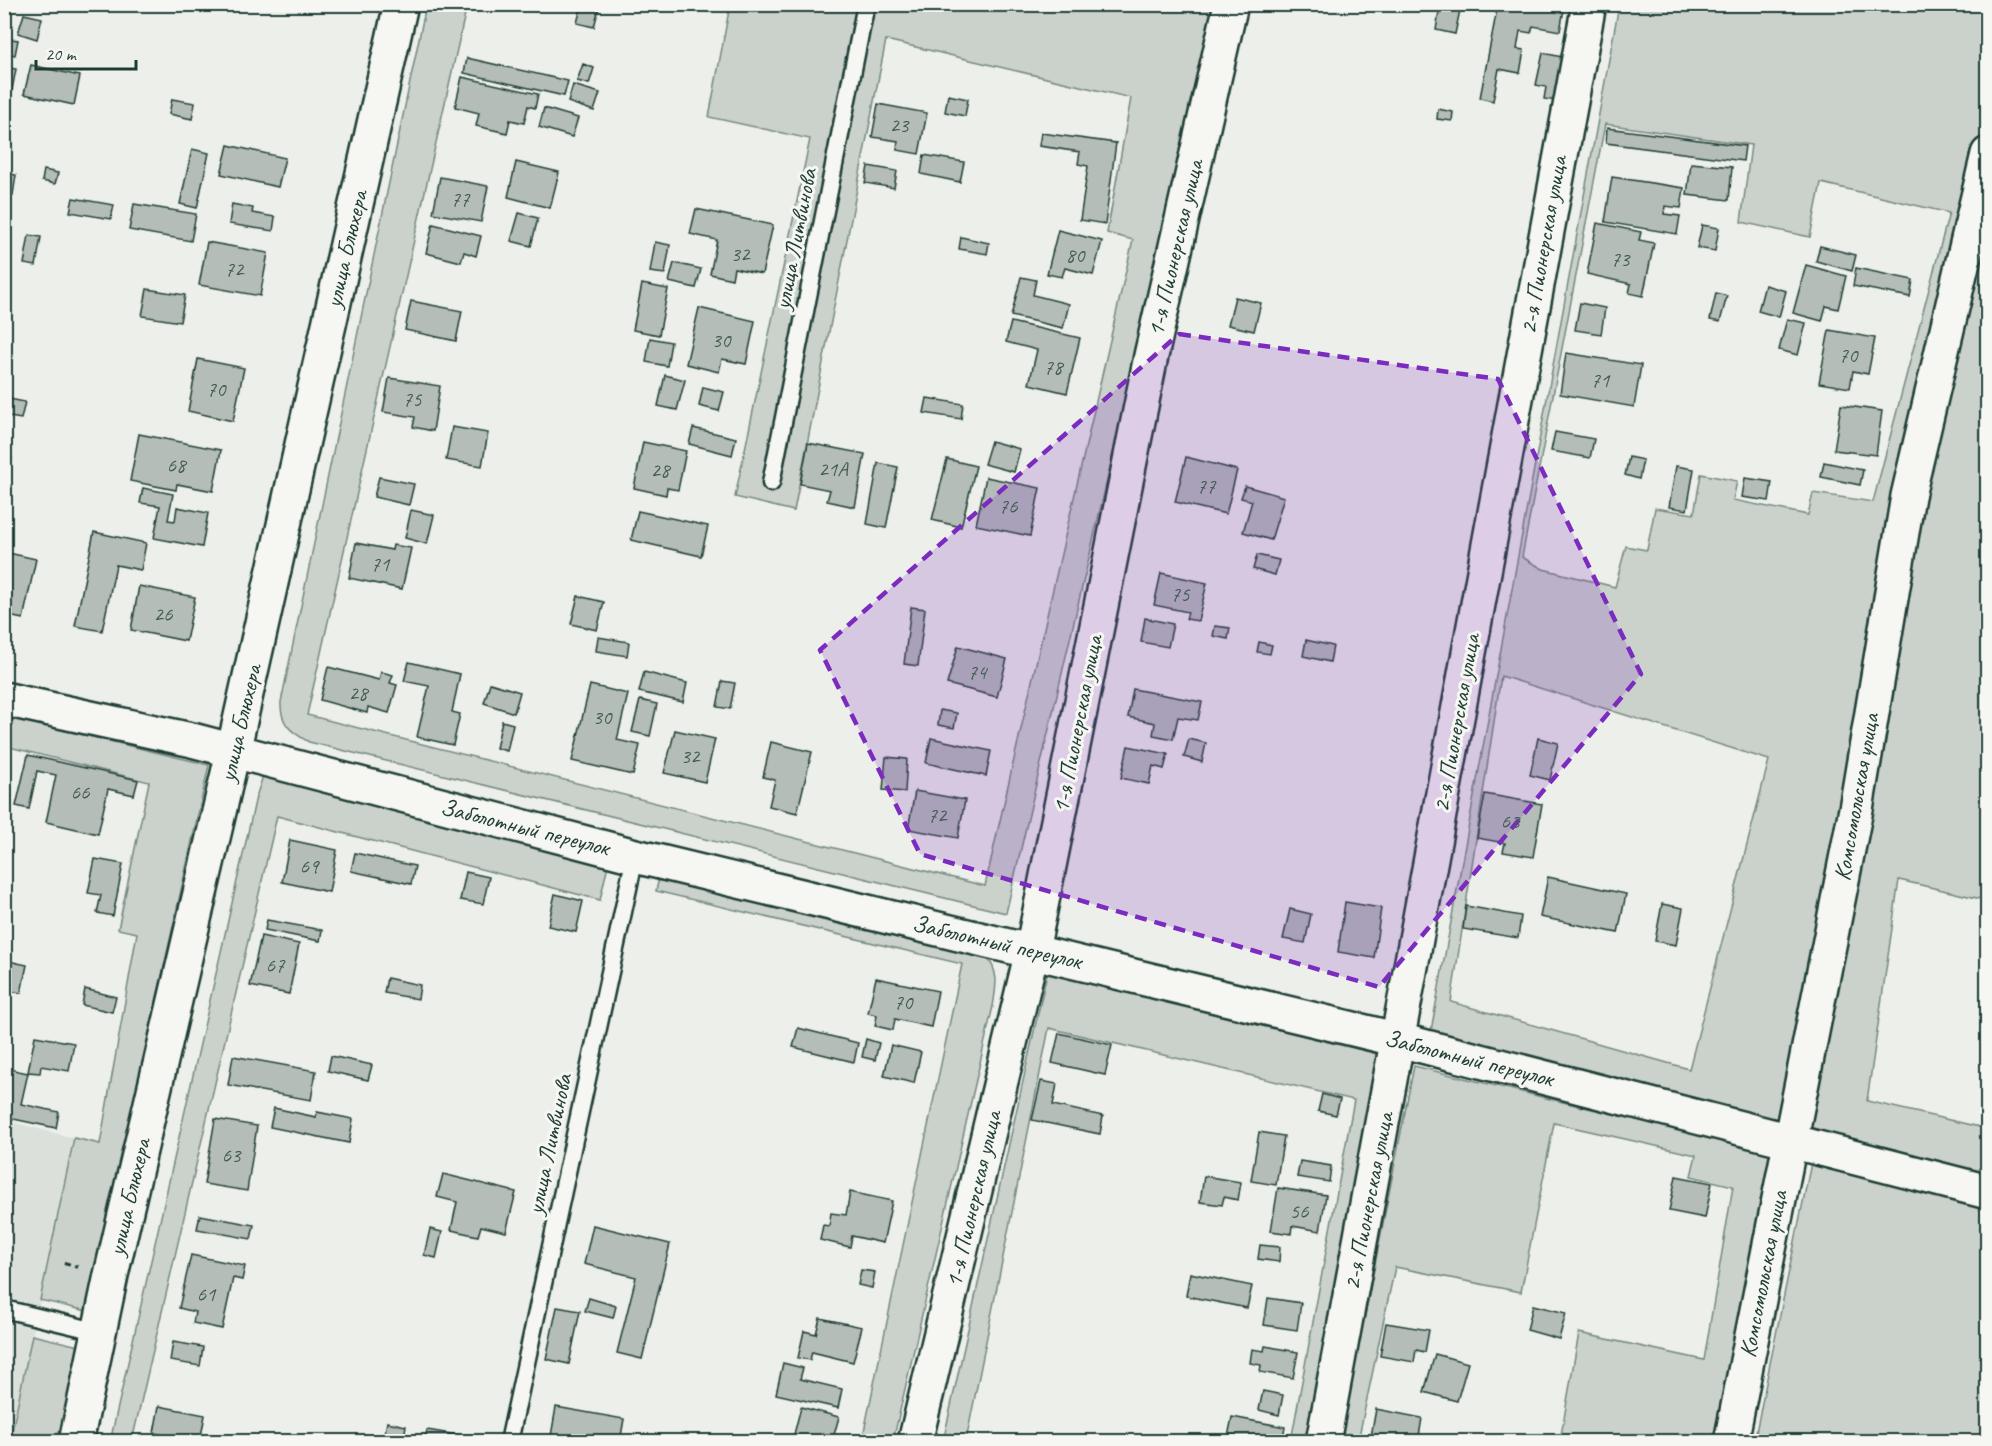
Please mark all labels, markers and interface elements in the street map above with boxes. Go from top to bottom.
scale bar [36,33,136,71]
text: 20 m [45,43,78,65]
house number: 23 [890,112,910,138]
street label: 2-я Пионерская улица [1513,152,1574,336]
street label: 1-я Пионерская улица [1140,155,1210,339]
street label: улица Литвинова [766,165,824,314]
street label: улица Блюхера [317,185,375,313]
house number: 77 [451,186,471,212]
house number: 32 [731,241,751,267]
house number: 80 [1066,242,1086,268]
house number: 73 [1611,246,1631,272]
house number: 72 [225,256,245,282]
house number: 30 [712,327,732,353]
house number: 70 [1839,342,1859,368]
house number: 78 [1044,354,1065,380]
house number: 71 [1591,367,1611,393]
house number: 70 [207,376,227,402]
house number: 75 [403,386,423,412]
house number: 68 [167,452,188,478]
house number: 21А [818,456,849,482]
house number: 28 [651,457,672,483]
house number: 77 [1197,473,1217,499]
house number: 76 [999,493,1018,519]
house number: 71 [371,551,391,577]
house number: 75 [1171,581,1191,607]
house number: 26 [154,601,173,627]
street label: 2-я Пионерская улица [1426,630,1487,814]
street label: 1-я Пионерская улица [1045,631,1109,815]
street label: улица Блюхера [211,659,269,787]
house number: 74 [968,659,989,685]
house number: 28 [349,680,370,706]
house number: 30 [593,704,613,730]
street label: Комсомольская улица [1827,710,1886,883]
house number: 32 [681,743,701,769]
house number: 66 [71,779,90,805]
street label: Заболотный переулок [438,792,614,863]
house number: 72 [928,802,948,828]
house number: 63 [1501,808,1521,834]
house number: 69 [300,853,320,879]
street label: Заболотный переулок [909,908,1087,977]
house number: 67 [266,952,286,978]
house number: 70 [894,989,914,1015]
street label: Заболотный переулок [1382,1023,1558,1094]
street label: улица Литвинова [519,1070,579,1219]
street label: 1-я Пионерская улица [938,1106,1008,1290]
street label: 2-я Пионерская улица [1336,1108,1400,1292]
street label: улица Блюхера [100,1133,158,1261]
house number: 63 [222,1142,242,1168]
street label: Комсомольская улица [1732,1187,1794,1360]
house number: 56 [1290,1198,1309,1224]
house number: 61 [197,1281,217,1307]

